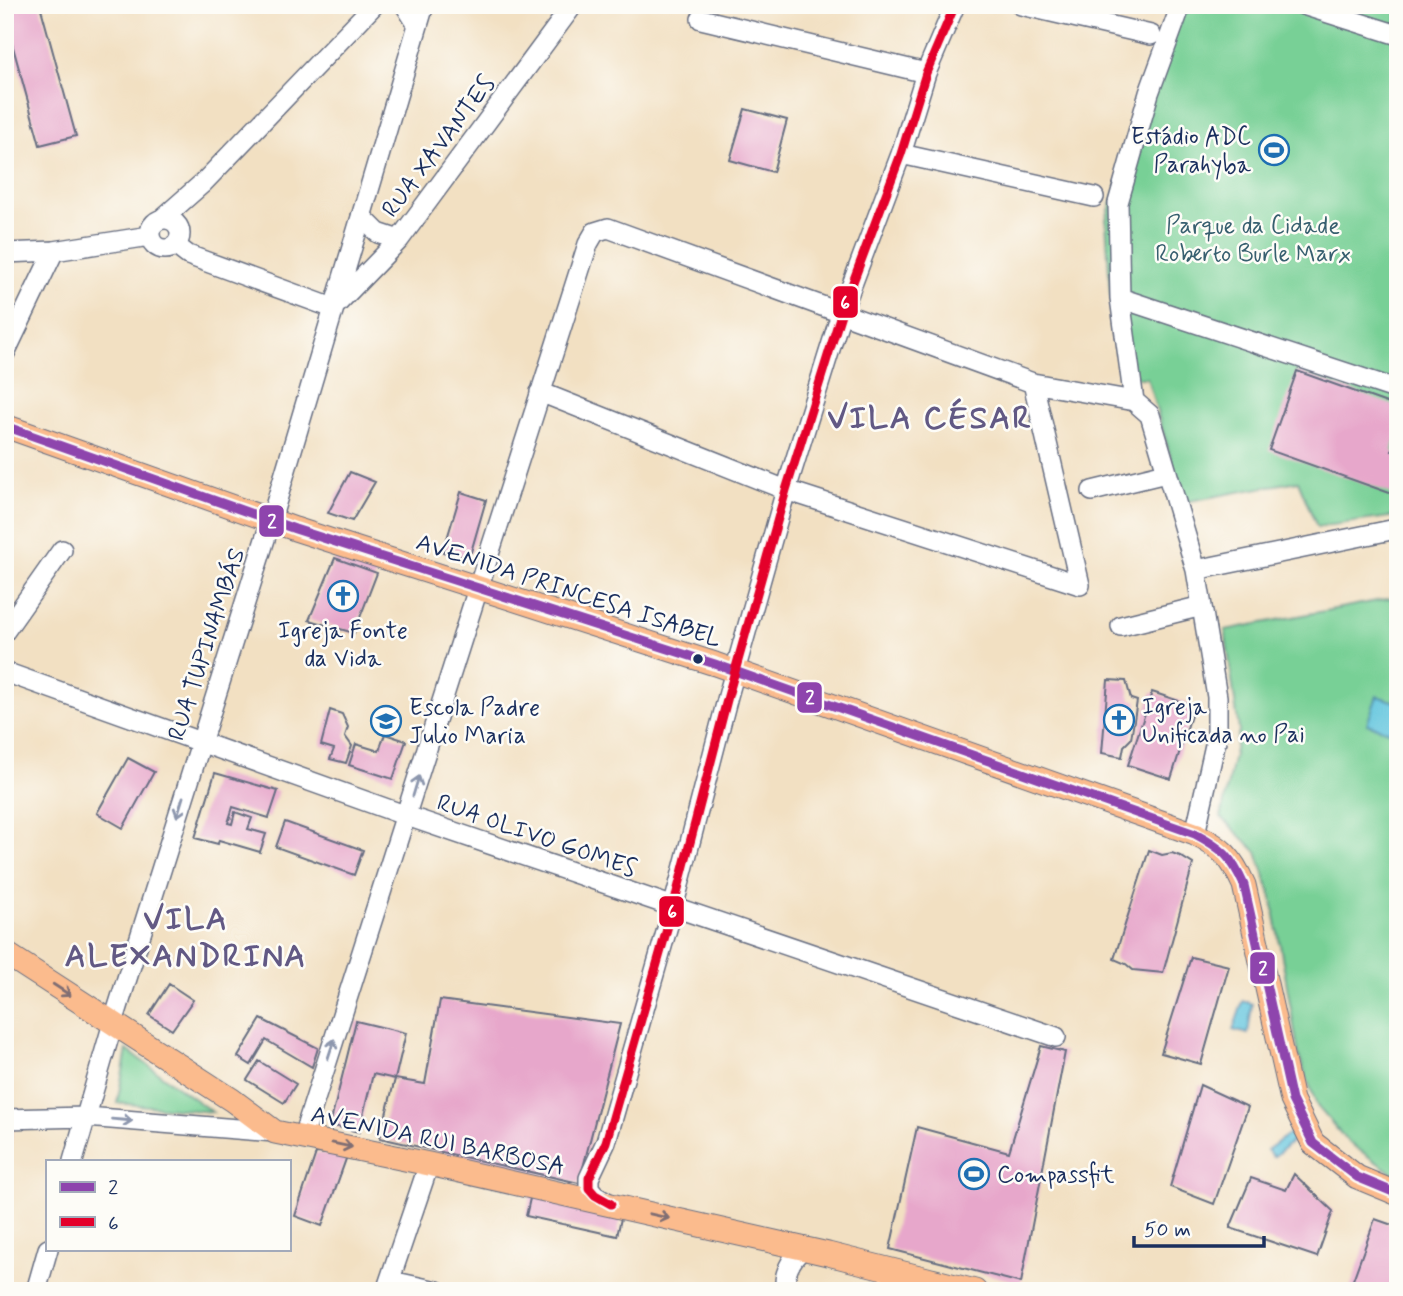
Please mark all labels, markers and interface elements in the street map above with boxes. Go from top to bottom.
street label: RUA XAVANTES [376,70,503,224]
place label: Estádio ADC Parahyba [1131,122,1252,181]
sports icon: Estádio ADC Parahyba [1257,133,1291,167]
park label: Parque da Cidade Roberto Burle Marx [1155,211,1351,270]
line badge: 6 [832,285,859,319]
text: 6 [840,291,850,316]
district label: VILA CÉSAR [827,397,1033,440]
line badge: 2 [258,504,285,538]
text: 2 [267,510,277,535]
street label: AVENIDA PRINCESA ISABEL [412,527,725,655]
street label: RUA TUPINAMBÁS [161,544,253,745]
church icon: Igreja Fonte da Vida [326,579,360,613]
place label: Igreja Fonte da Vida [278,616,408,675]
unlabelled marker [691,652,705,666]
line badge: 2 [796,681,823,714]
text: 2 [805,686,815,711]
place label: Igreja Unificada no Pai [1142,692,1305,751]
place label: Escola Padre Julio Maria [409,693,540,752]
church icon: Igreja Unificada no Pai [1102,703,1136,737]
school or university icon: Escola Padre Julio Maria [369,704,403,738]
one-way arrow [411,775,424,797]
street label: RUA OLIVO GOMES [432,788,641,885]
one-way arrow [173,796,185,818]
line badge: 6 [658,895,685,928]
district label: VILA ALEXANDRINA [65,899,307,978]
text: 6 [667,900,677,925]
line badge: 2 [1249,951,1276,985]
text: 2 [1258,957,1268,982]
one-way arrow [52,984,72,998]
one-way arrow [326,1038,338,1060]
street label: AVENIDA RUI BARBOSA [308,1099,567,1184]
one-way arrow [111,1114,133,1127]
one-way arrow [330,1139,353,1153]
sports icon: Compassfit [957,1157,991,1191]
legend [46,1160,290,1250]
place label: Compassfit [997,1160,1115,1191]
text: 2 [108,1174,118,1202]
scale bar [1134,1205,1263,1249]
one-way arrow [647,1209,670,1223]
text: 6 [108,1210,119,1238]
text: 50 m [1144,1216,1191,1244]

